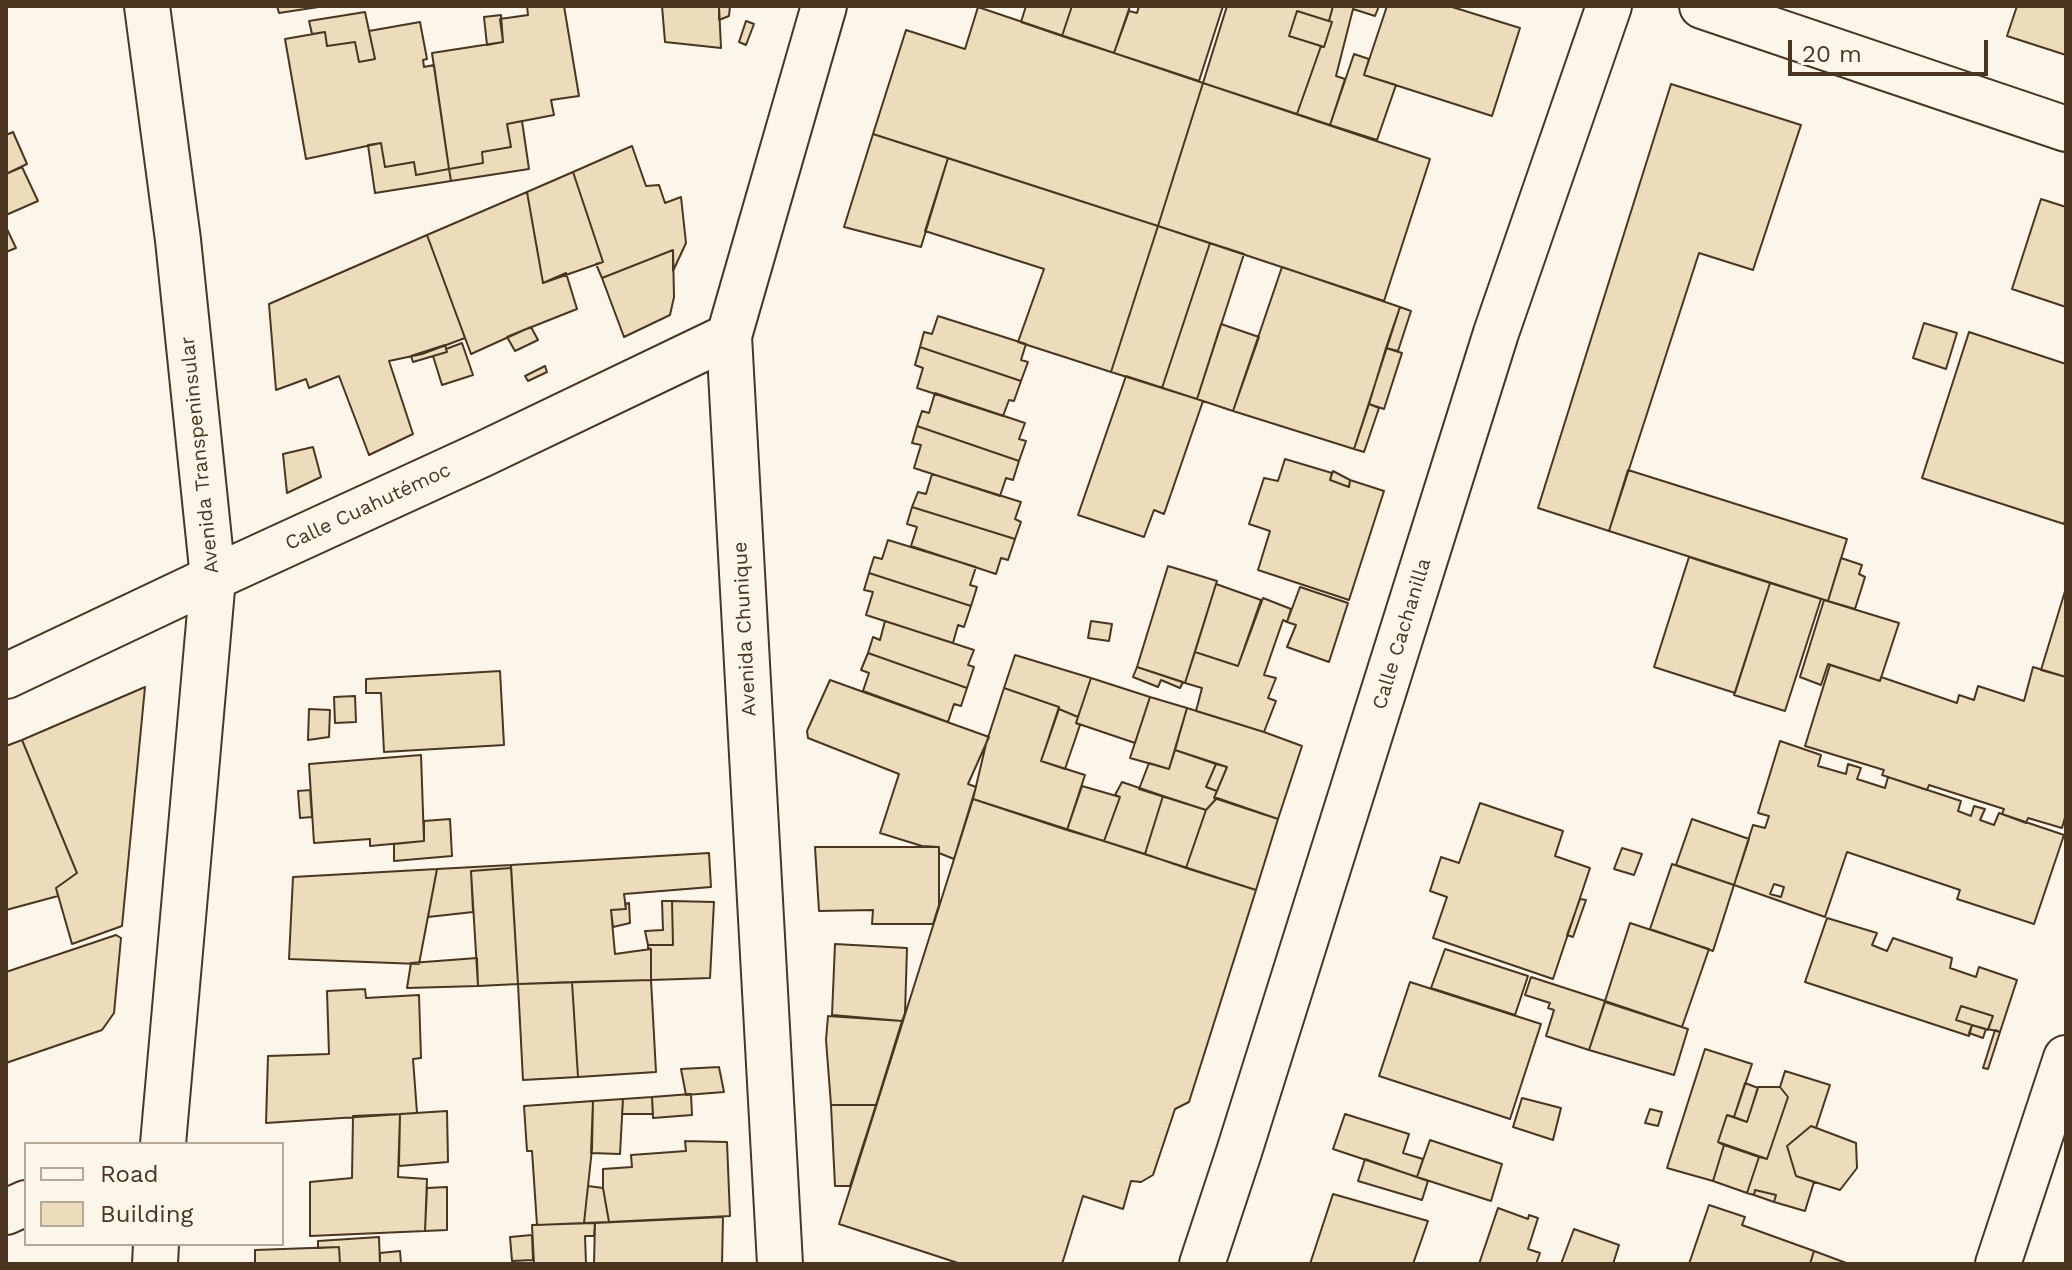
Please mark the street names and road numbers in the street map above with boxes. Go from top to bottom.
street label: Avenida Transpeninsular [176,335,224,575]
street label: Calle Cuahutémoc [281,458,455,556]
street label: Avenida Chunique [728,541,762,717]
street label: Calle Cachanilla [1368,555,1436,713]

